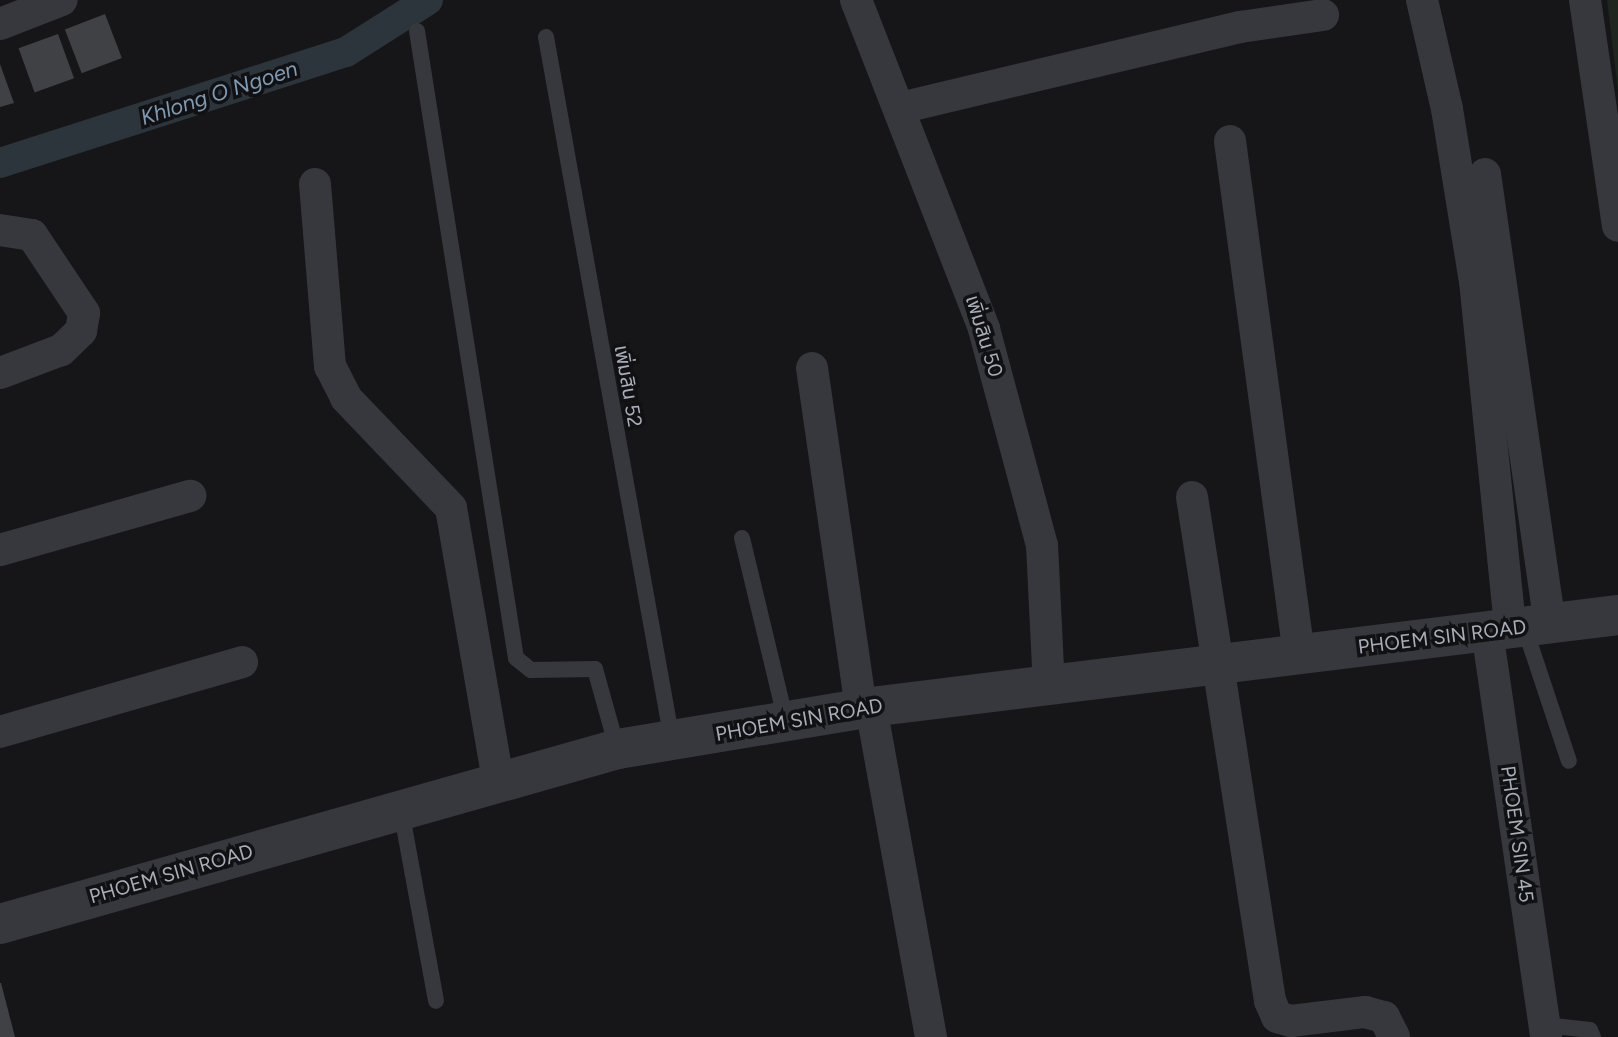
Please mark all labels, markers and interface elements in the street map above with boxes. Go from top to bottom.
water label: Khlong O Ngoen [137,55,301,131]
street label: เพิ่มสิน 50 [960,292,1008,380]
street label: เพิ่มสิน 52 [609,343,647,429]
street label: PHOEM SIN ROAD [1357,615,1527,659]
street label: PHOEM SIN ROAD [714,693,884,747]
street label: PHOEM SIN 45 [1496,764,1538,904]
street label: PHOEM SIN ROAD [86,839,256,909]

